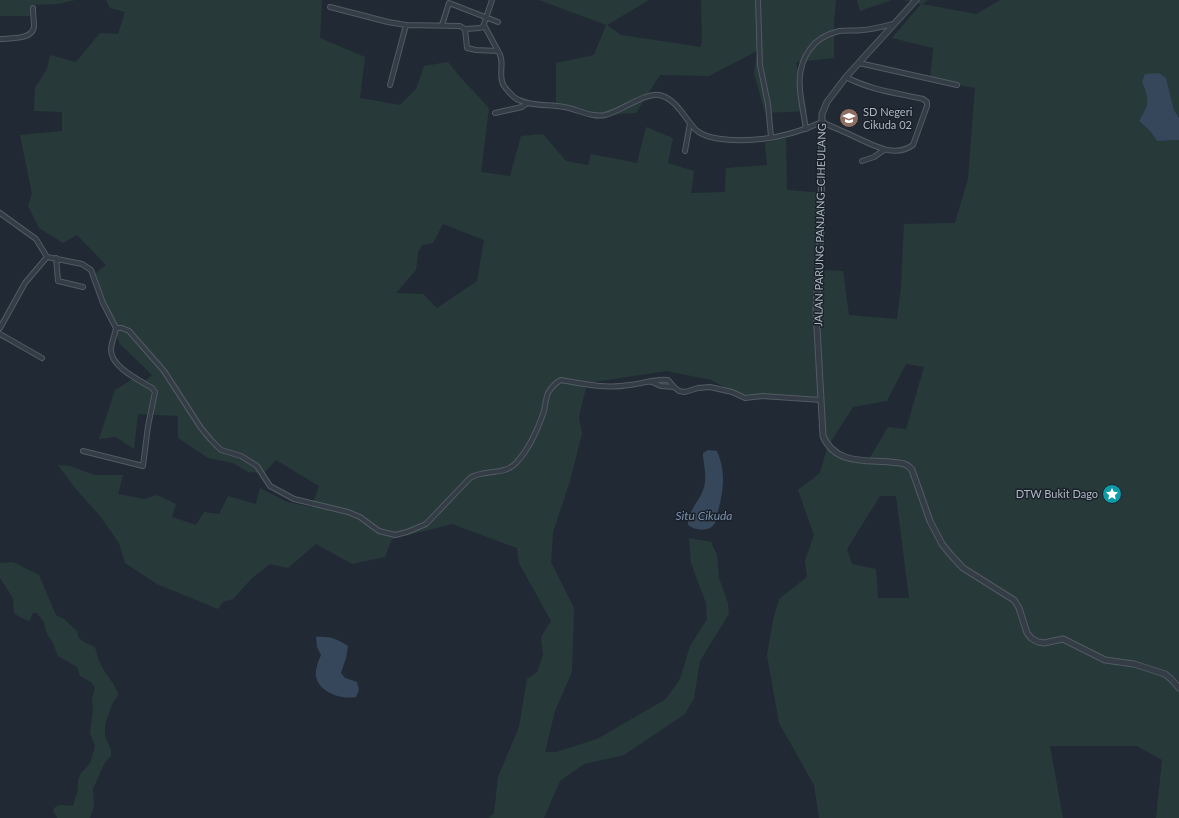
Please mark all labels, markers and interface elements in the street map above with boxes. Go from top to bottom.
place label: SD Negeri Cikuda 02 [863,105,913,131]
school or university icon: SD Negeri Cikuda 02 [838,107,860,129]
street label: JALAN PARUNG PANJANG–CIHEULANG [811,123,828,327]
place icon: DTW Bukit Dago [1101,483,1123,505]
place label: DTW Bukit Dago [1016,487,1098,500]
water label: Situ Cikuda [676,508,733,523]

